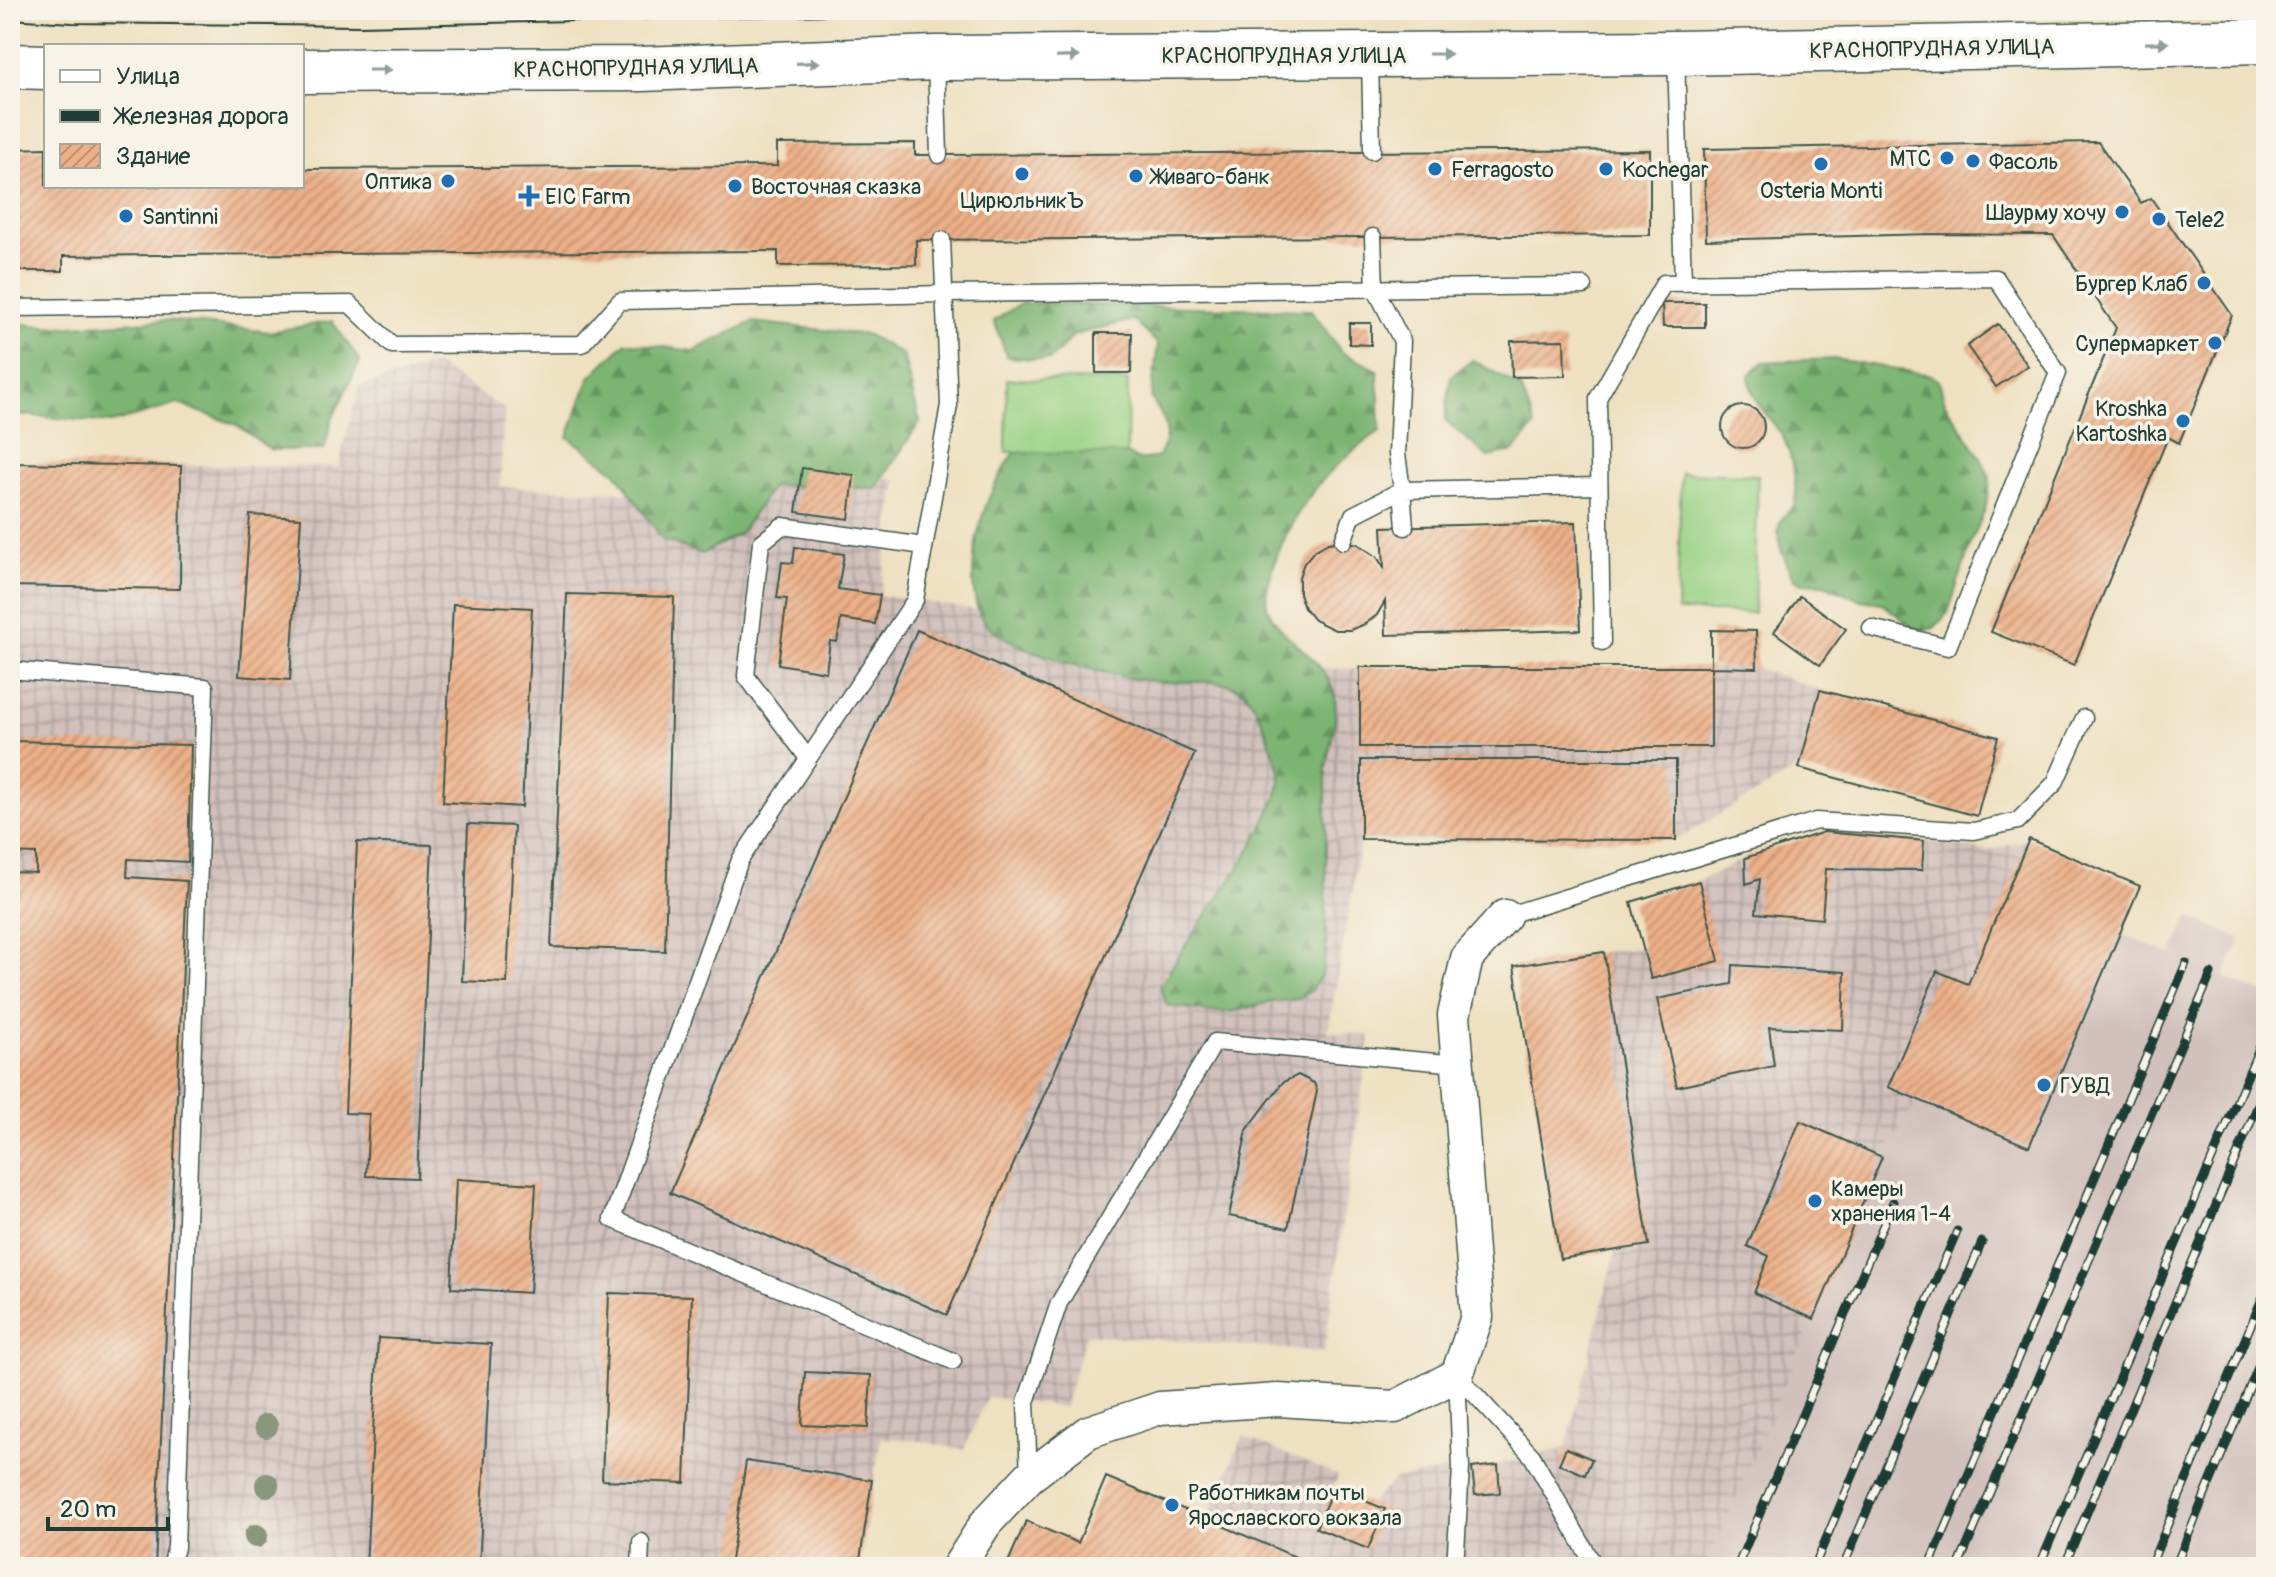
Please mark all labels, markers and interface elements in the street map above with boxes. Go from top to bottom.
street label: КРАСНОПРУДНАЯ УЛИЦА [1809,33,2055,65]
one-way arrow [2145,36,2170,49]
street label: КРАСНОПРУДНАЯ УЛИЦА [1161,42,1407,70]
legend [44,44,304,188]
one-way arrow [1428,48,1453,60]
one-way arrow [1056,51,1081,63]
street label: КРАСНОПРУДНАЯ УЛИЦА [513,52,759,84]
one-way arrow [796,56,821,69]
text: Улица [116,62,180,91]
one-way arrow [368,64,393,76]
text: Железная дорога [112,102,289,131]
text: Здание [116,142,191,171]
place label: МТС [1889,145,1931,173]
place label: Фасоль [1989,148,2059,176]
marker: МТС [1938,149,1956,167]
marker: Фасоль [1964,152,1982,170]
marker: Osteria Monti [1812,155,1830,173]
place label: Ferragosto [1451,156,1554,184]
place label: Kochegar [1622,156,1709,184]
marker: Ferragosto [1426,160,1444,178]
marker: Kochegar [1597,160,1615,178]
place label: Живаго-банк [1149,163,1270,191]
marker: ЦирюльникЪ [1013,165,1031,183]
marker: Живаго-банк [1127,167,1145,185]
place label: Оптика [364,168,432,196]
marker: Оптика [439,172,457,190]
place label: Восточная сказка [751,173,921,201]
marker: Восточная сказка [726,177,744,195]
place label: Osteria Monti [1760,177,1882,205]
place label: EIC Farm [545,183,631,211]
marker: EIC Farm [520,187,538,205]
place label: ЦирюльникЪ [960,187,1084,215]
place label: Шаурму хочу [1986,199,2106,227]
place label: Santinni [142,203,218,231]
marker: Шаурму хочу [2113,203,2131,221]
place label: Tele2 [2175,206,2225,234]
marker: Santinni [117,207,135,225]
marker: Tele2 [2150,210,2168,228]
place label: Бургер Клаб [2075,270,2188,298]
marker: Бургер Клаб [2195,274,2213,292]
place label: Супермаркет [2075,330,2199,358]
marker: Супермаркет [2206,334,2224,352]
place label: Kroshka Kartoshka [2075,395,2167,448]
marker: Kroshka Kartoshka [2174,412,2192,430]
place label: ГУВД [2060,1072,2110,1100]
marker: ГУВД [2035,1076,2053,1094]
place label: Камеры хранения 1-4 [1831,1175,1951,1228]
marker: Камеры хранения 1-4 [1806,1192,1824,1210]
place label: Работникам почты Ярославского вокзала [1188,1479,1402,1532]
scale bar [48,1481,168,1531]
text: 20 m [60,1495,116,1524]
marker: Работникам почты Ярославского вокзала [1163,1496,1181,1514]

